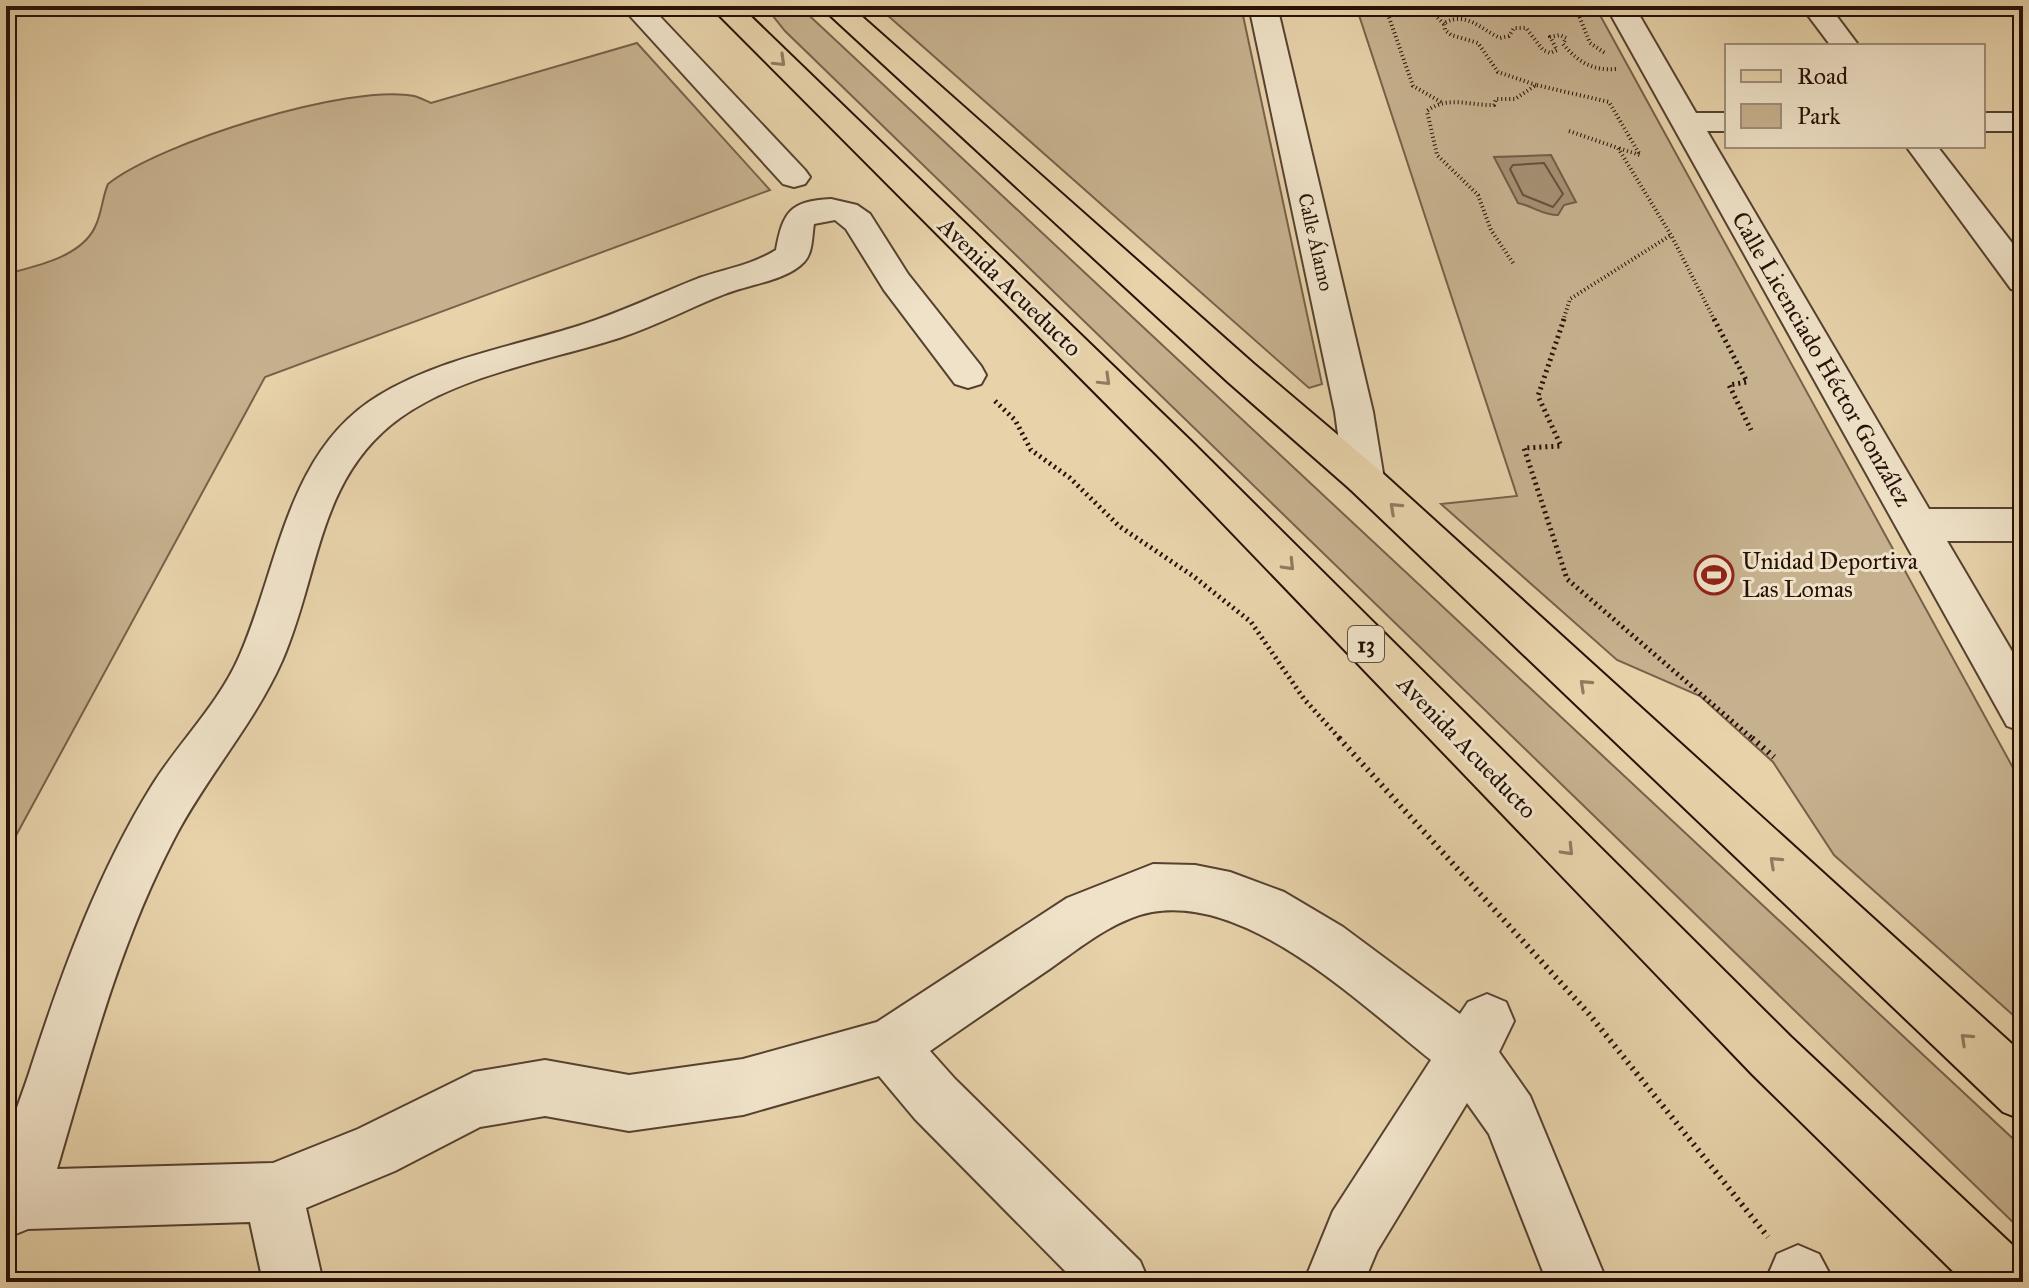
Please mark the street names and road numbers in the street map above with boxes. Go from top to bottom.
street label: Calle Álamo [1293,190,1340,293]
street label: Calle Licenciado Héctor González [1725,206,1919,512]
street label: Avenida Acueducto [931,210,1088,363]
road number: 13 [1348,626,1384,662]
street label: Avenida Acueducto [1390,668,1543,825]

